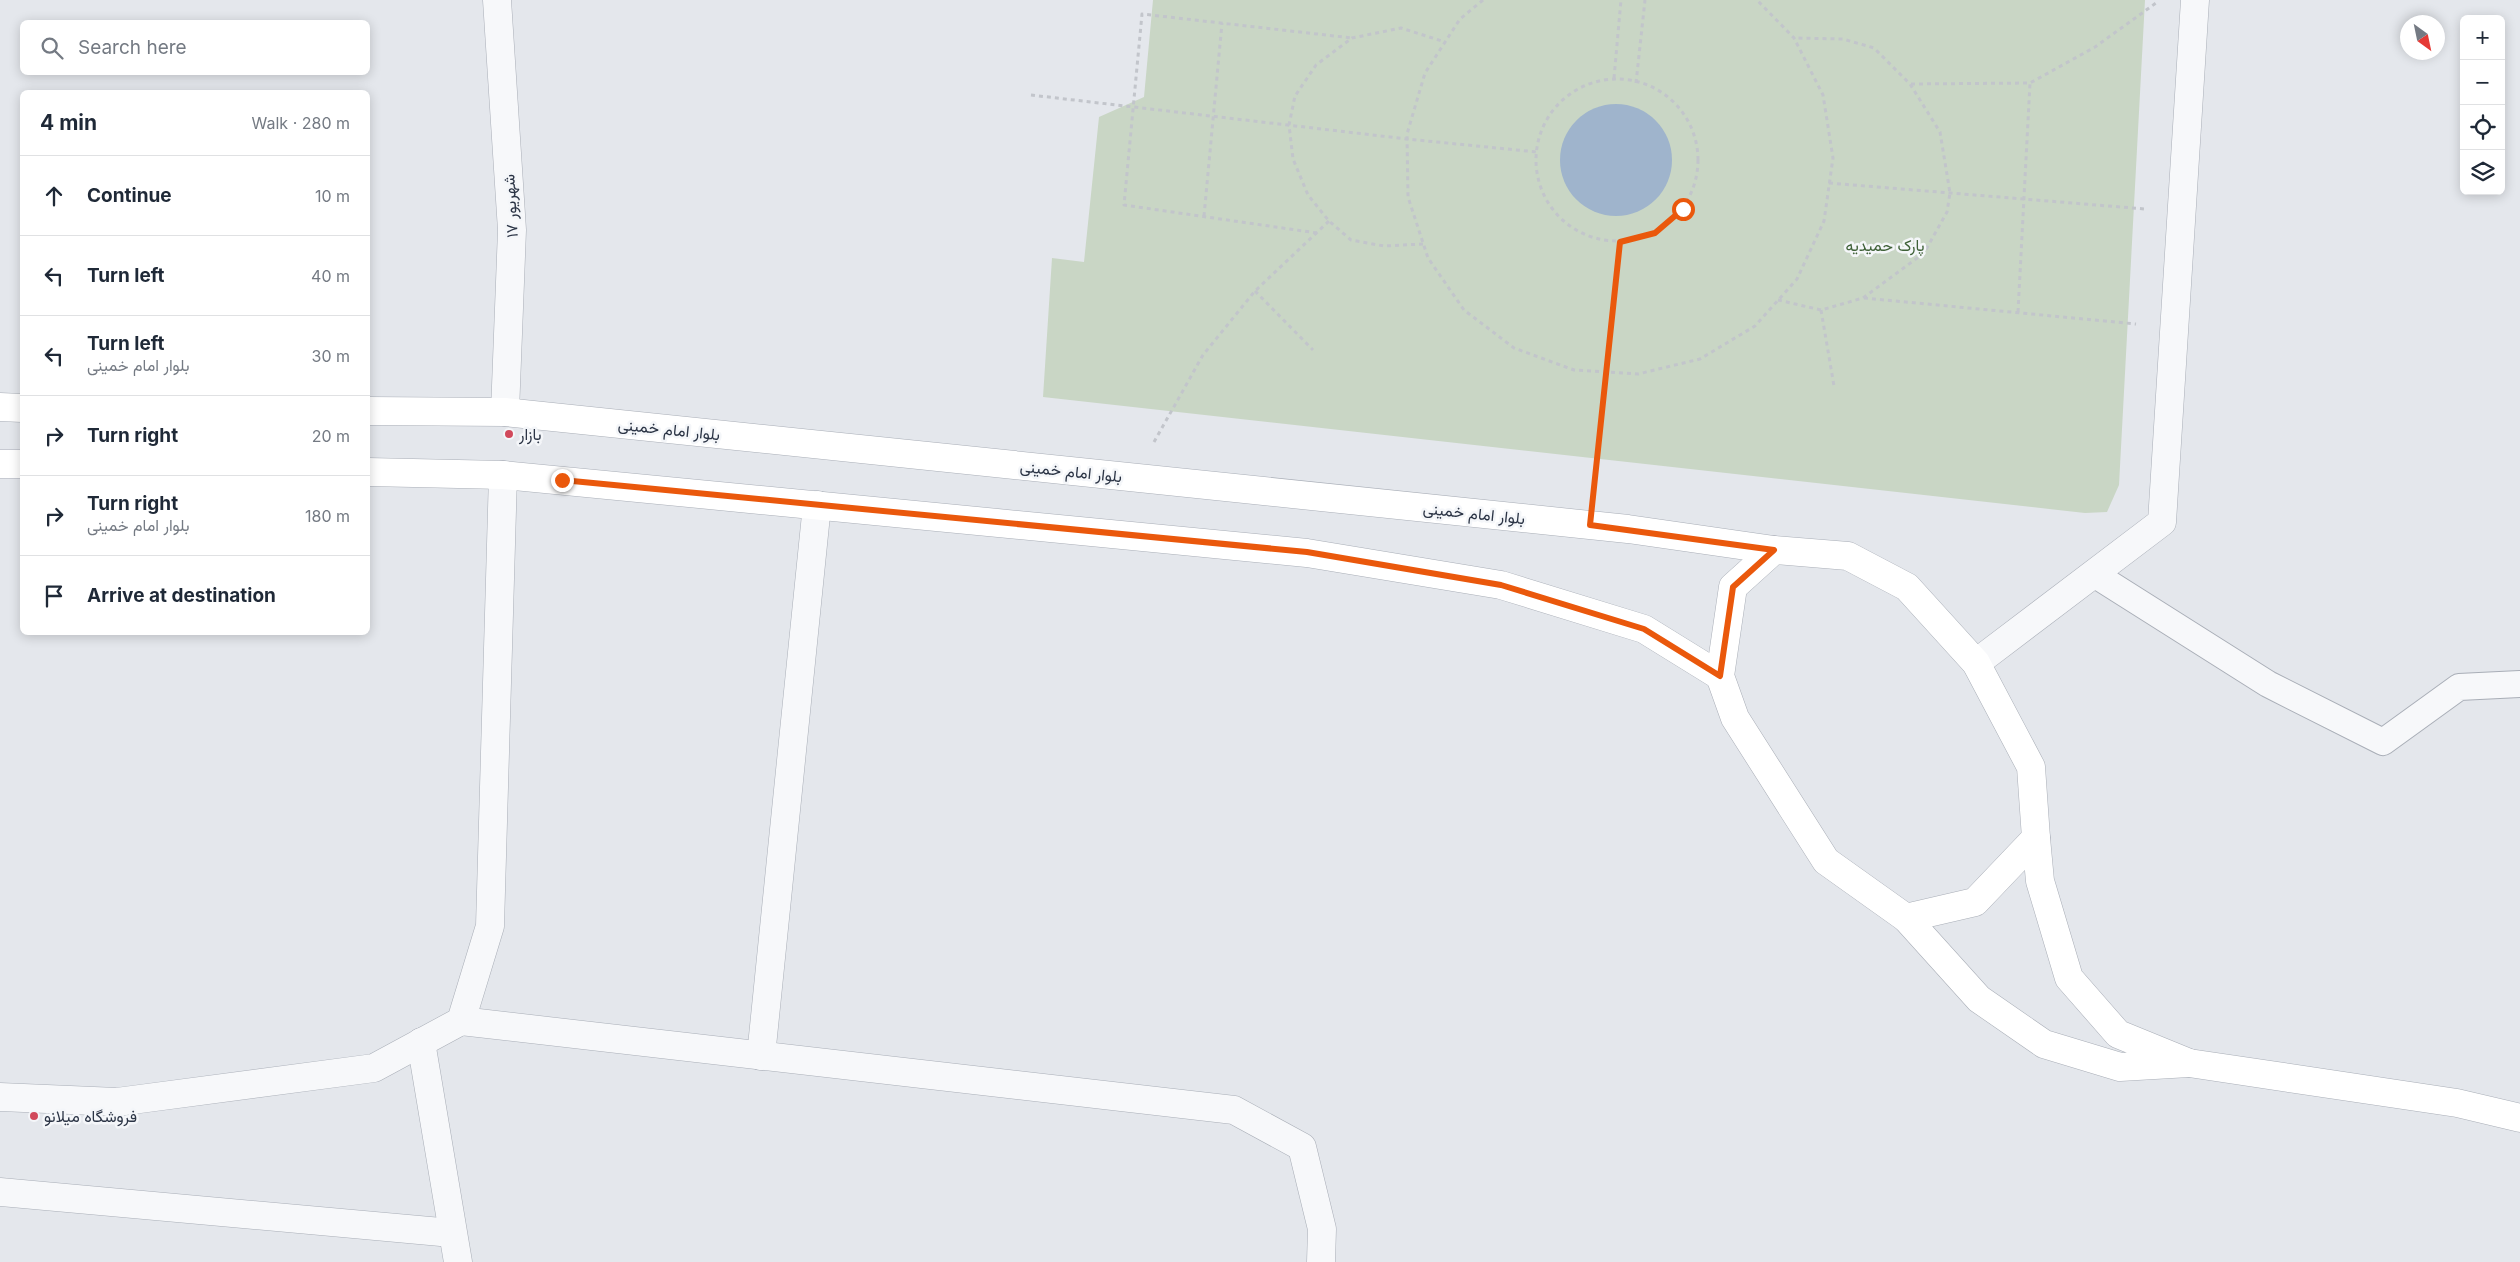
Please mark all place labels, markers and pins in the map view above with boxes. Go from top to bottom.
place label: بازار [518,424,541,445]
marker: بازار [503,428,515,440]
place label: فروشگاه میلانو [44,1106,137,1127]
marker: فروشگاه میلانو [28,1110,40,1122]

